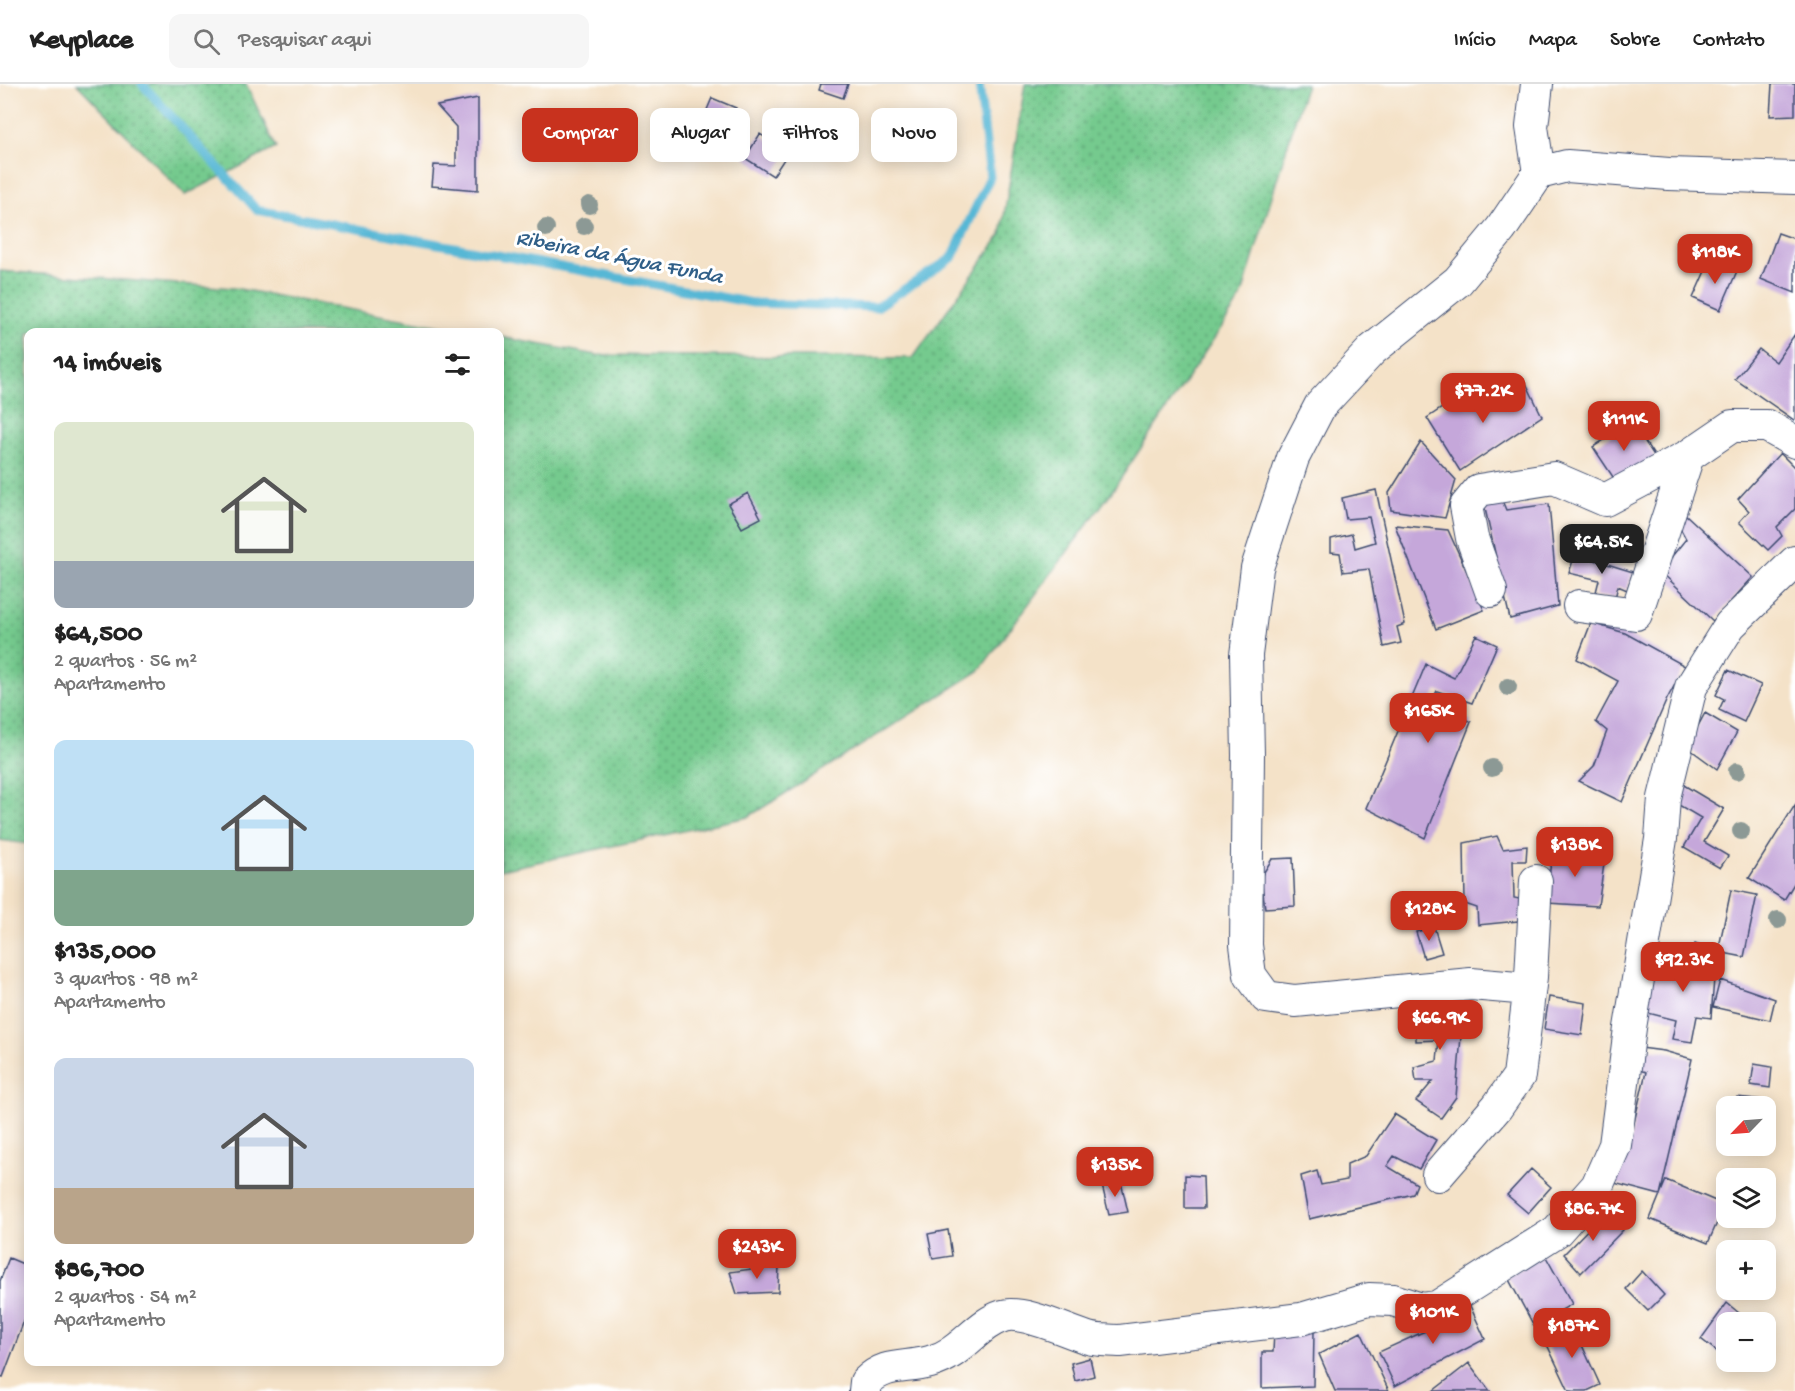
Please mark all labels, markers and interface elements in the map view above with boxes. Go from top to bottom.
search box [169,14,589,68]
text: Keyplace [30,25,133,58]
icon: search [190,25,223,58]
text: Pesquisar aqui [238,28,372,54]
text: Início [1454,29,1496,54]
text: Mapa [1529,29,1577,54]
text: Sobre [1610,29,1660,54]
text: Contato [1693,29,1765,54]
chip: Comprar [522,108,638,162]
chip: Alugar [650,108,750,162]
chip: Filtros [762,108,859,162]
chip: Novo [871,108,957,162]
water label: Ribeira da Água Funda [513,226,726,292]
pin: $118K [1673,234,1757,285]
text: $118K [1691,242,1739,265]
icon: filters [441,348,474,381]
text: 14 imóveis [54,349,161,380]
pin: $77.2K [1434,373,1532,424]
text: $77.2K [1455,381,1511,404]
pin: $111K [1582,401,1666,452]
text: $111K [1602,409,1646,432]
icon: home [210,461,318,569]
pin: $64.5K [1553,524,1651,575]
text: $64.5K [1574,532,1630,555]
text: $64,500 [54,620,143,651]
text: 2 quartos · 56 m² [54,651,197,674]
text: Apartamento [54,674,166,697]
pin: $165K [1386,693,1470,744]
text: $165K [1404,701,1452,724]
icon: home [210,779,318,887]
pin: $138K [1533,827,1617,878]
text: $138K [1550,835,1600,858]
pin: $128K [1387,891,1471,942]
text: $128K [1405,899,1453,922]
text: $135,000 [54,938,156,969]
pin: $92.3K [1634,942,1732,993]
text: $92.3K [1655,950,1711,973]
text: 3 quartos · 98 m² [54,969,198,992]
text: Apartamento [54,992,166,1015]
pin: $66.9K [1391,1000,1489,1051]
text: $66.9K [1412,1008,1468,1031]
north arrow [1716,1096,1776,1156]
map controls [1716,1096,1776,1372]
icon: home [210,1097,318,1205]
pin: $135K [1073,1147,1157,1198]
text: $135K [1091,1155,1139,1178]
button: layers [1716,1168,1776,1228]
pin: $86.7K [1544,1191,1642,1242]
text: $86.7K [1564,1199,1622,1222]
pin: $243K [715,1229,799,1280]
text: $243K [732,1237,782,1260]
button: + [1716,1240,1776,1300]
text: $86,700 [54,1256,144,1287]
text: 2 quartos · 54 m² [54,1287,197,1310]
pin: $101K [1391,1294,1475,1345]
text: $101K [1409,1302,1457,1325]
pin: $187K [1530,1308,1614,1359]
text: Apartamento [54,1310,166,1333]
button: − [1716,1312,1776,1372]
text: $187K [1547,1316,1597,1339]

